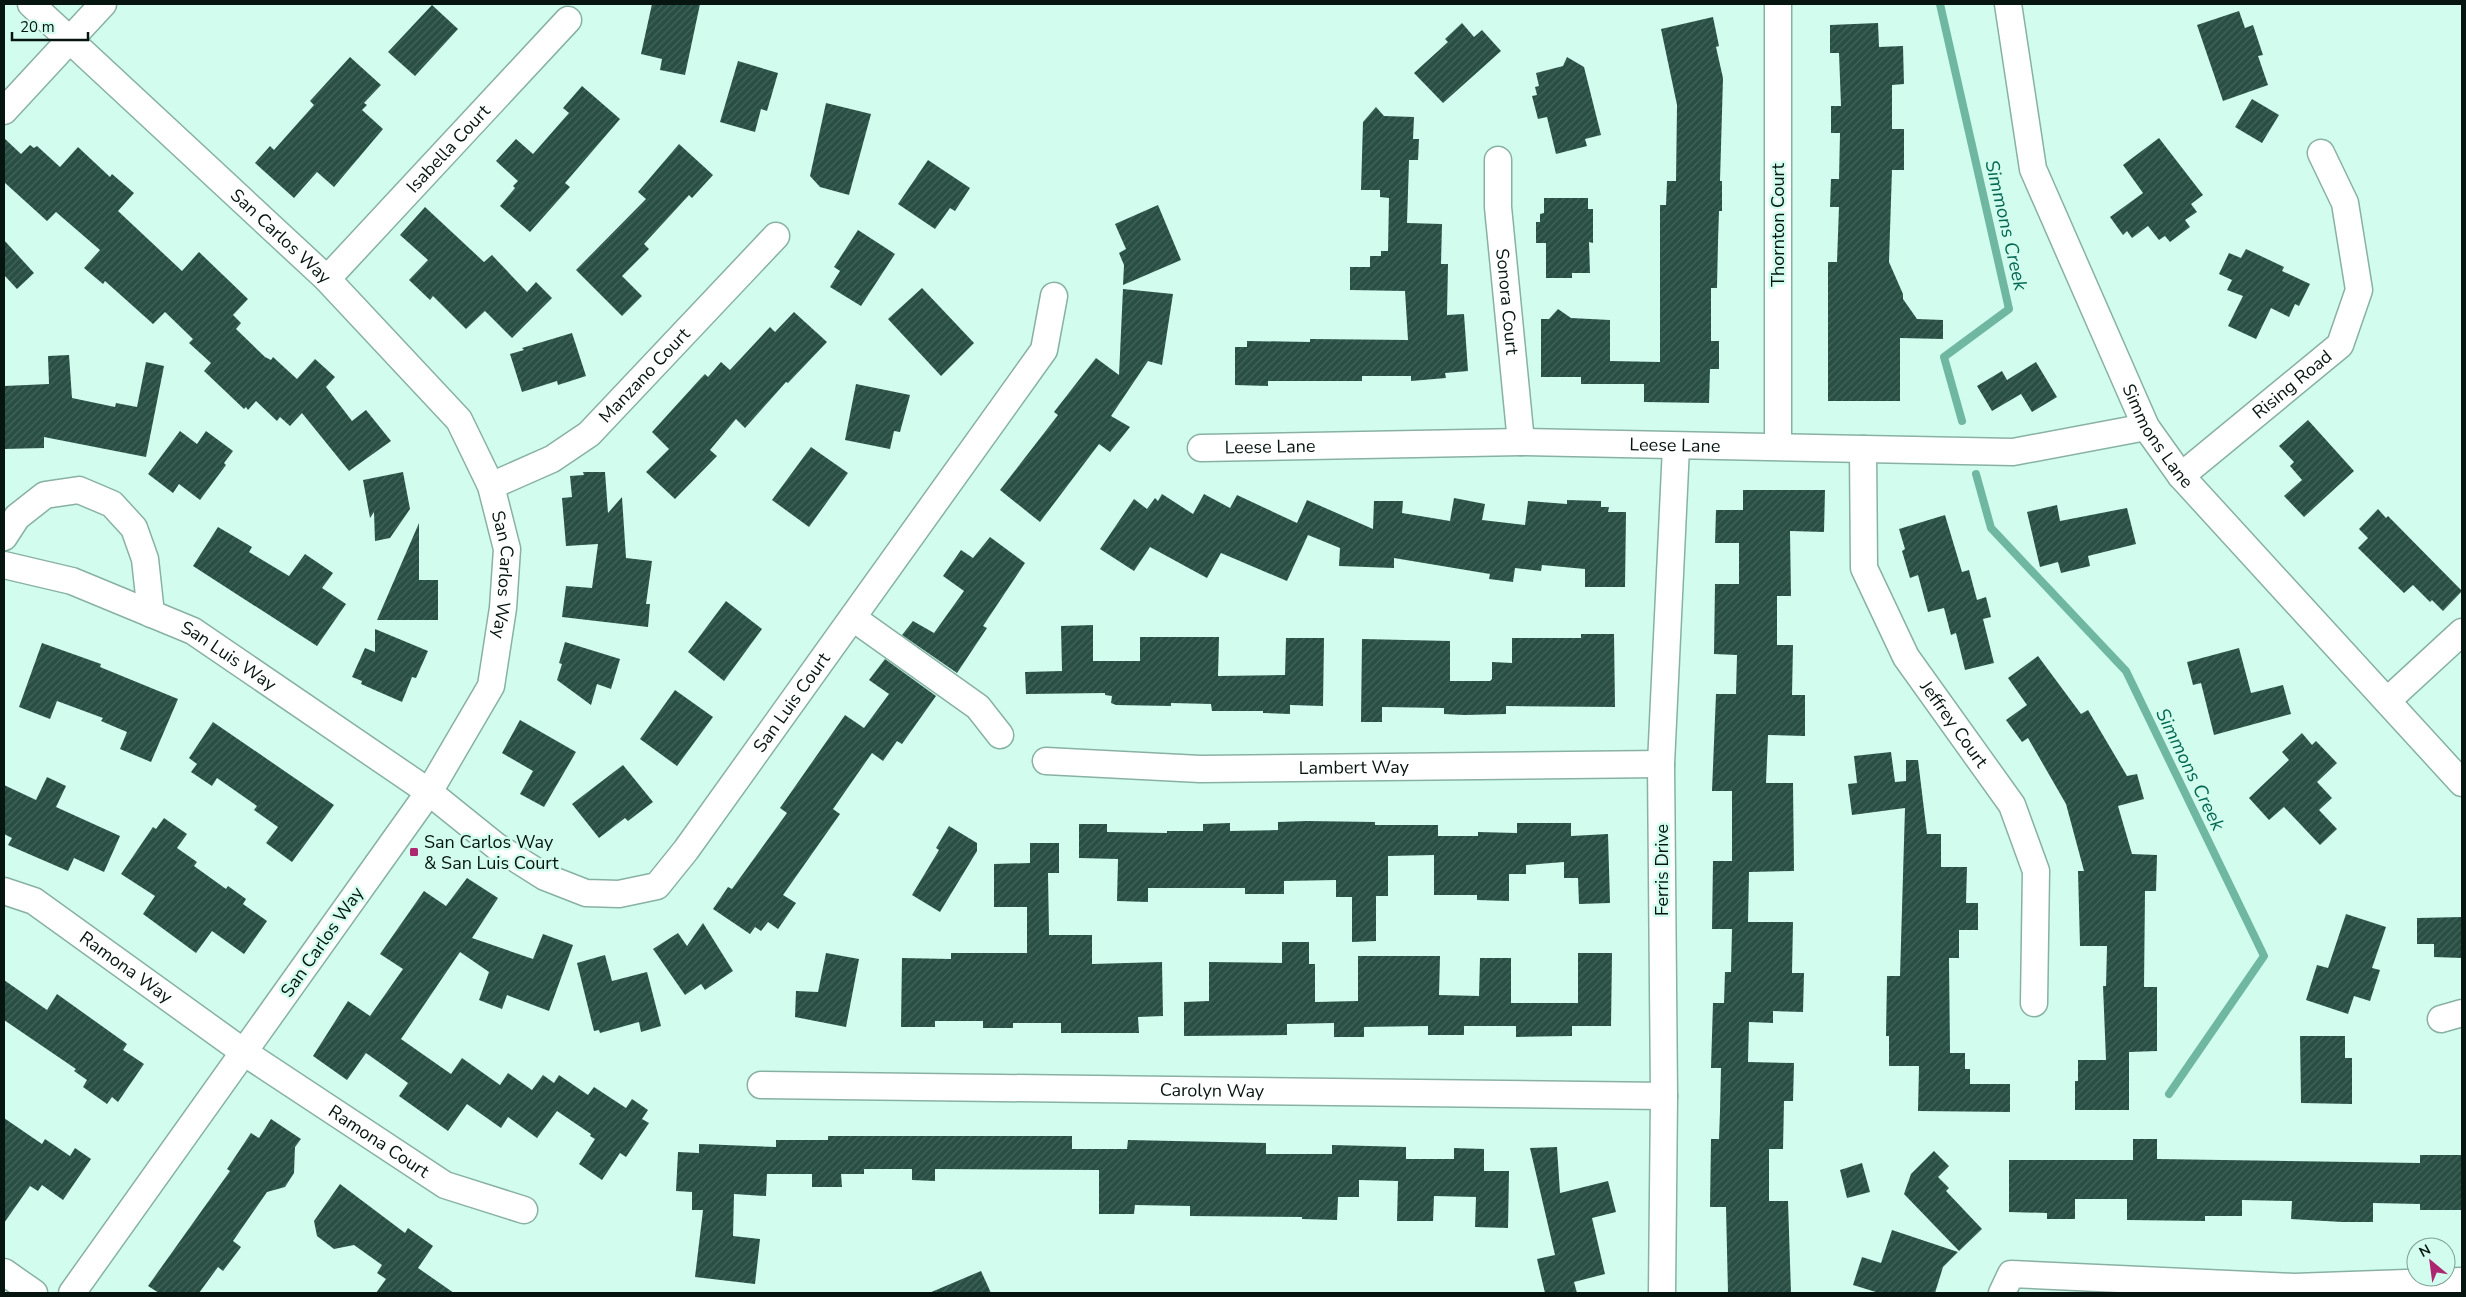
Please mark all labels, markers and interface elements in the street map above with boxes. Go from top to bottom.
scale bar [12,10,89,42]
text: 20 m [20,17,55,37]
street label: Isabella Court [401,99,496,198]
water label: Simmons Creek [1978,157,2034,294]
street label: Thornton Court [1766,162,1790,287]
street label: San Carlos Way [225,183,337,289]
street label: Sonora Court [1490,247,1524,357]
street label: Manzano Court [594,322,696,428]
street label: Rising Road [2247,345,2337,424]
street label: Simmons Lane [2117,380,2198,493]
street label: Leese Lane [1629,432,1721,458]
street label: Leese Lane [1224,434,1316,460]
street label: San Carlos Way [486,508,519,641]
street label: San Luis Way [177,615,282,697]
street label: San Luis Court [748,647,836,757]
street label: Jeffrey Court [1914,675,1994,773]
water label: Simmons Creek [2149,704,2231,835]
street label: Lambert Way [1299,755,1410,780]
street label: Ferris Drive [1650,824,1674,916]
place label: San Carlos Way & San Luis Court [424,830,559,875]
marker: San Carlos Way & San Luis Court [408,846,420,858]
street label: San Carlos Way [275,882,369,1002]
street label: Ramona Way [75,926,178,1009]
street label: Carolyn Way [1160,1078,1265,1103]
street label: Ramona Court [324,1099,435,1184]
north arrow [2406,1237,2456,1287]
text: N [2416,1240,2434,1262]

